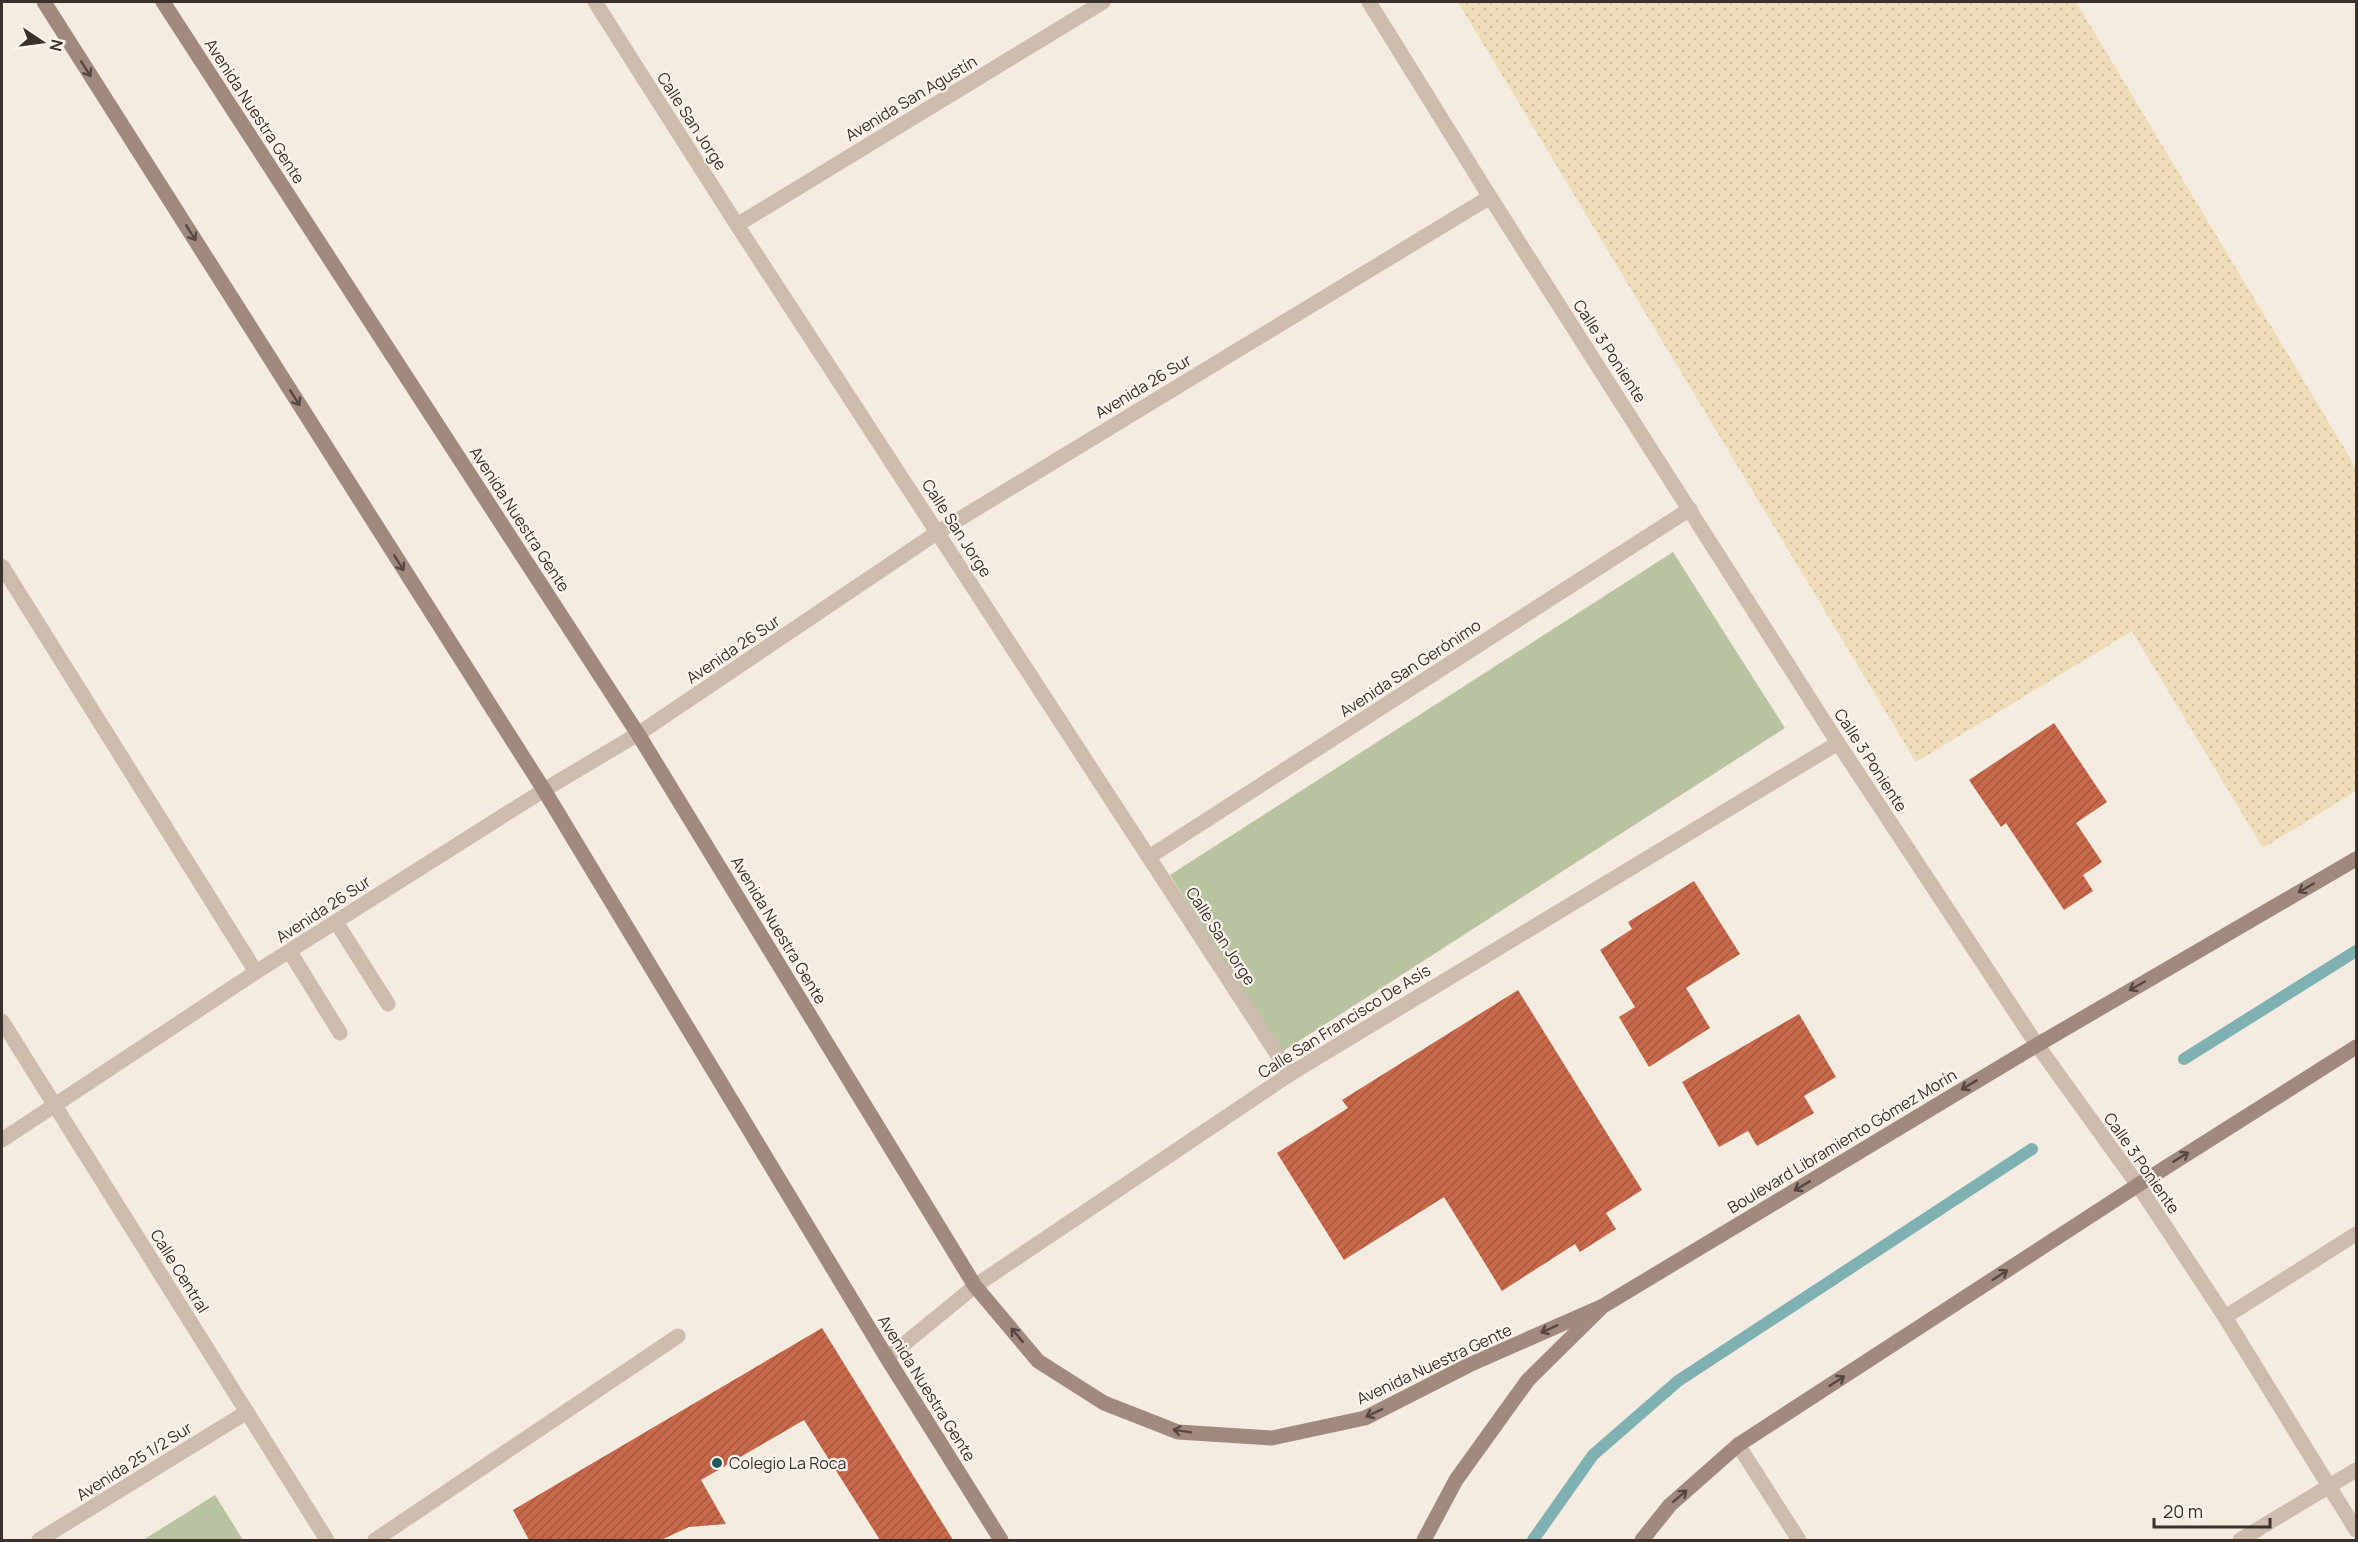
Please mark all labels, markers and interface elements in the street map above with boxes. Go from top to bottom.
north arrow [12,12,72,72]
street label: Avenida Nuestra Gente [200,34,310,188]
text: N [45,37,69,53]
street label: Avenida San Agustín [841,50,981,146]
one-way arrow [81,60,93,77]
street label: Calle San Jorge [652,68,732,174]
one-way arrow [185,224,197,241]
street label: Calle 3 Poniente [1568,295,1652,407]
street label: Avenida 26 Sur [1091,348,1195,423]
one-way arrow [289,389,301,406]
street label: Avenida Nuestra Gente [465,442,575,596]
street label: Calle San Jorge [917,475,997,581]
one-way arrow [394,554,406,571]
street label: Avenida 26 Sur [682,609,784,688]
street label: Avenida San Gerónimo [1335,614,1485,722]
street label: Calle 3 Poniente [1829,704,1913,816]
street label: Avenida Nuestra Gente [726,852,832,1008]
street label: Avenida 26 Sur [271,870,375,948]
one-way arrow [2298,882,2315,894]
street label: Calle San Jorge [1181,883,1261,989]
street label: Calle San Francisco De Asís [1254,959,1434,1083]
one-way arrow [2129,980,2146,992]
street label: Boulevard Libramiento Gómez Morín [1723,1064,1961,1218]
one-way arrow [1961,1080,1978,1092]
street label: Calle 3 Poniente [2099,1108,2185,1218]
one-way arrow [2173,1151,2190,1164]
one-way arrow [1794,1180,1811,1192]
street label: Calle Central [146,1225,214,1317]
one-way arrow [1991,1268,2008,1280]
street label: Avenida Nuestra Gente [873,1311,981,1465]
street label: Avenida Nuestra Gente [1353,1318,1515,1410]
one-way arrow [1541,1324,1559,1336]
one-way arrow [1010,1327,1023,1343]
one-way arrow [1828,1375,1845,1387]
one-way arrow [1365,1408,1383,1420]
street label: Avenida 25 1/2 Sur [72,1416,196,1505]
one-way arrow [1173,1426,1192,1437]
place label: Colegio La Roca [729,1452,846,1474]
marker: Colegio La Roca [710,1456,724,1470]
one-way arrow [1672,1489,1687,1503]
scale bar [2154,1491,2270,1529]
text: 20 m [2163,1499,2203,1523]

